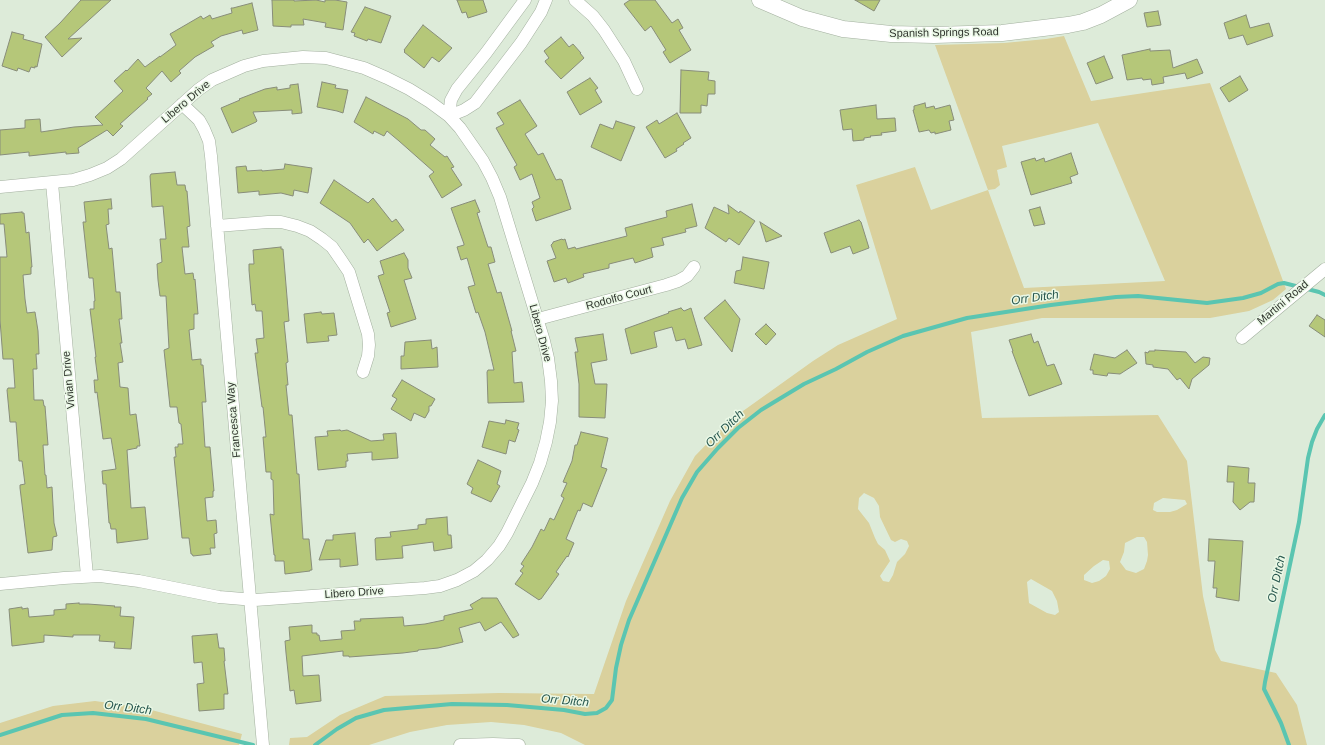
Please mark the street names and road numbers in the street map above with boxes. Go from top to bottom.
street label: Spanish Springs Road [889,25,999,41]
street label: Libero Drive [159,78,213,126]
street label: Martini Road [1255,278,1311,328]
street label: Rodolfo Court [585,283,653,313]
street label: Libero Drive [526,303,554,363]
street label: Vivian Drive [60,350,78,410]
street label: Francesca Way [224,382,244,458]
street label: Libero Drive [324,584,384,602]

